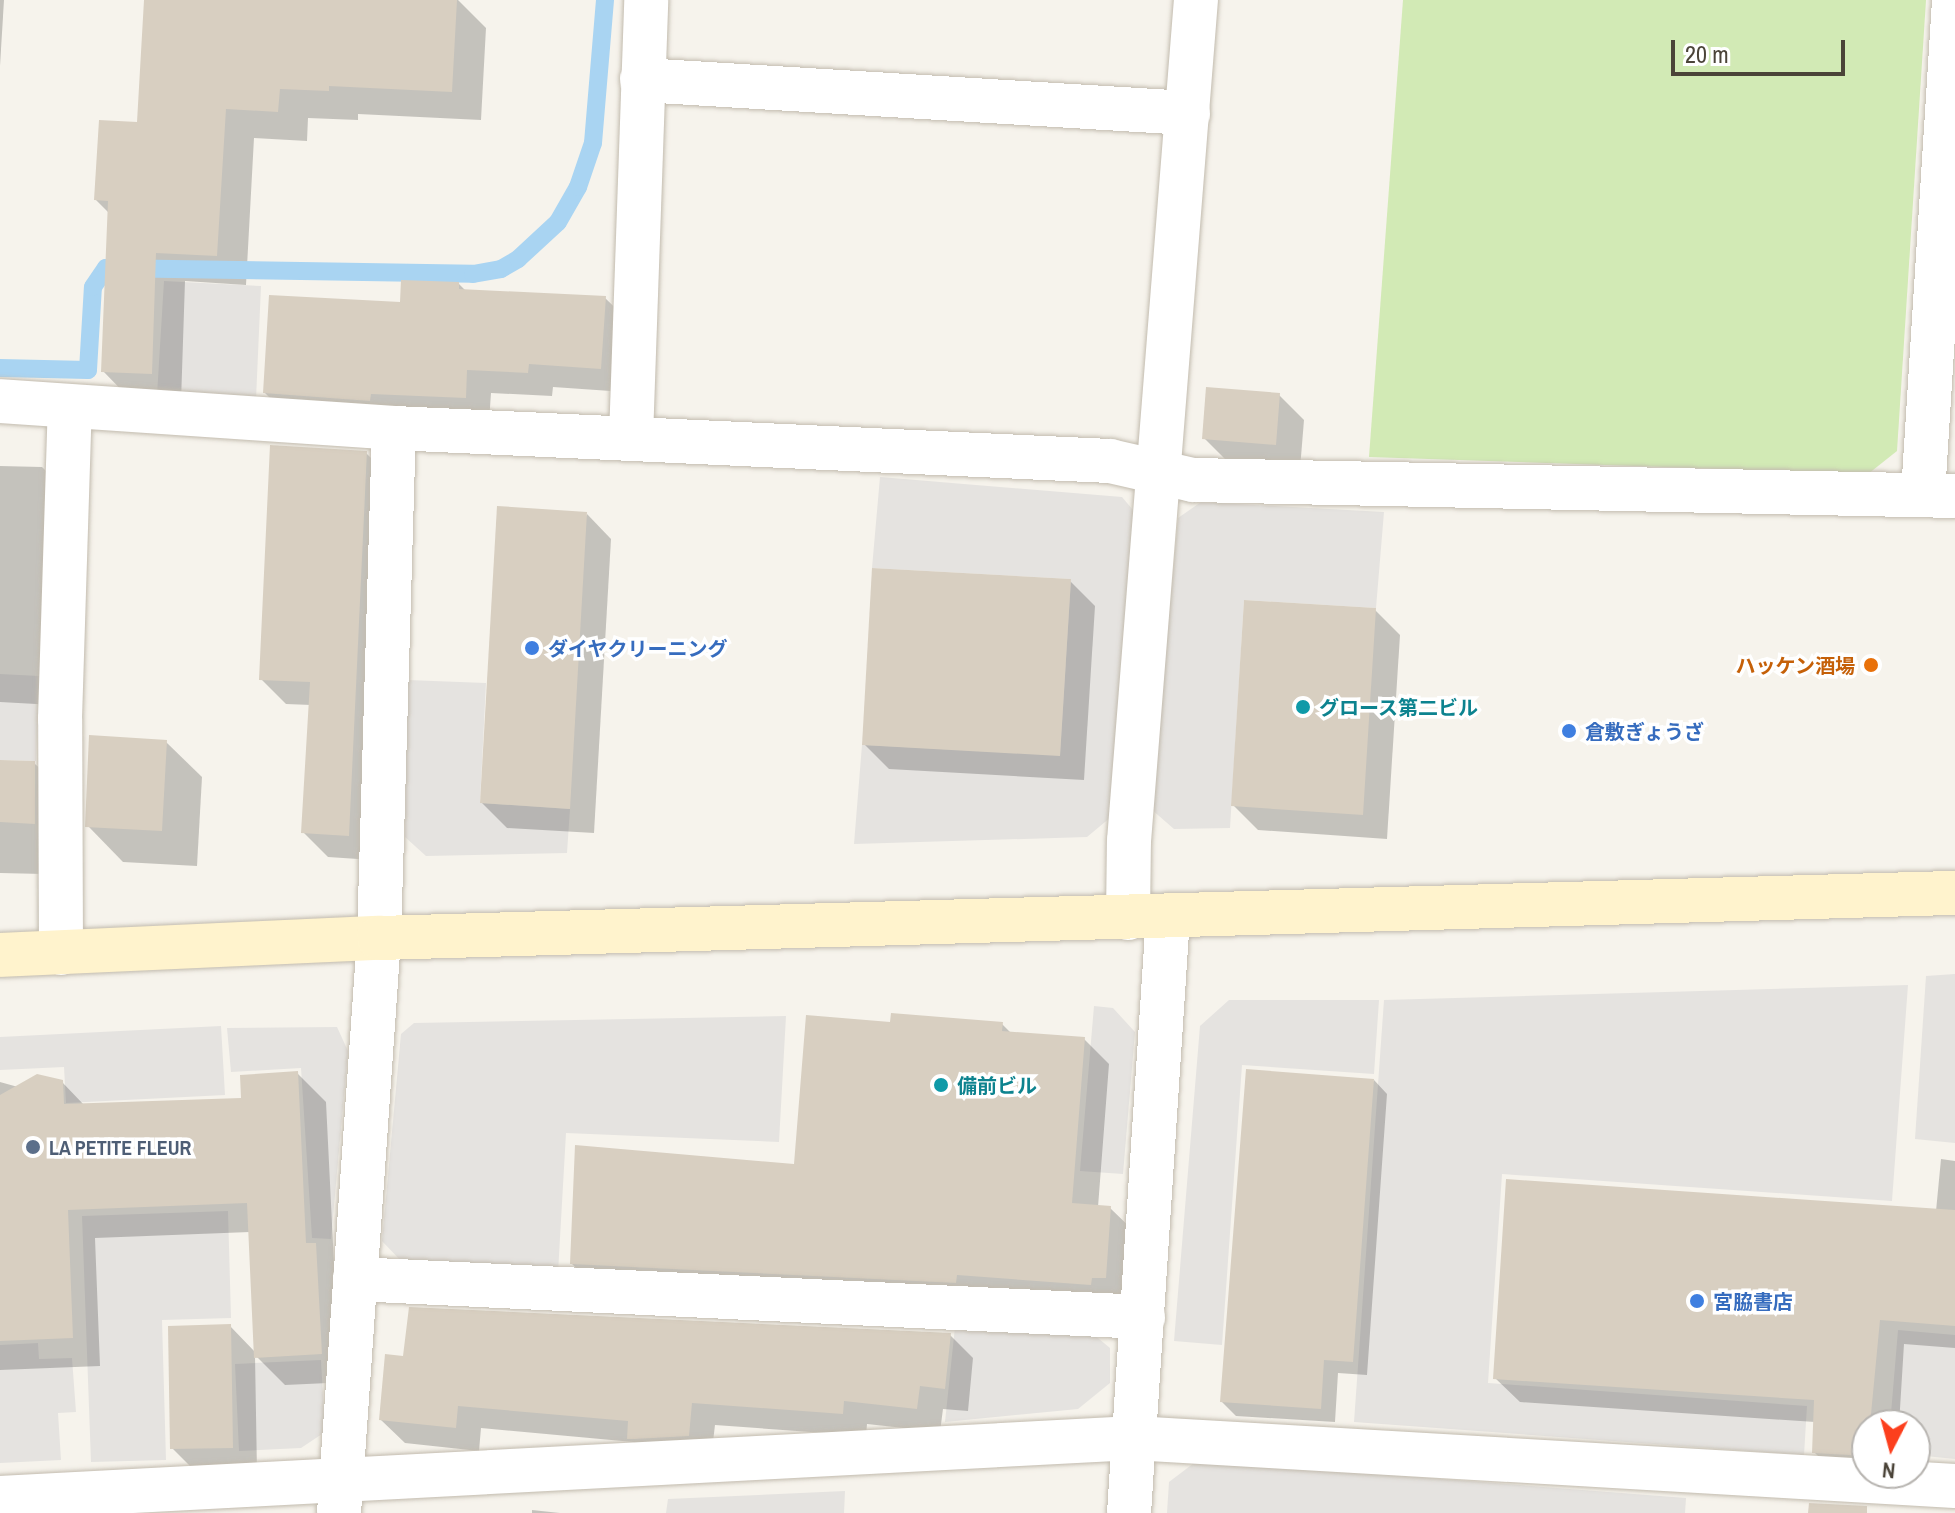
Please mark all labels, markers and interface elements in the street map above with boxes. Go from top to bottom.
scale bar [1675,24,1849,74]
text: 20 m [1685,38,1729,70]
place label: ダイヤクリーニング [548,636,728,660]
marker: ダイヤクリーニング [523,639,541,657]
place label: ハッケン酒場 [1735,653,1855,677]
marker: ハッケン酒場 [1862,656,1880,674]
place label: グロース第二ビル [1319,695,1479,719]
marker: グロース第二ビル [1294,698,1312,716]
place label: 倉敷ぎょうざ [1585,719,1705,743]
marker: 倉敷ぎょうざ [1560,722,1578,740]
place label: 備前ビル [957,1073,1037,1097]
marker: 備前ビル [932,1076,950,1094]
place label: LA PETITE FLEUR [49,1135,192,1159]
marker: LA PETITE FLEUR [24,1138,42,1156]
place label: 宮脇書店 [1713,1289,1793,1313]
marker: 宮脇書店 [1688,1292,1706,1310]
north arrow [1851,1409,1931,1489]
text: N [1881,1455,1897,1486]

